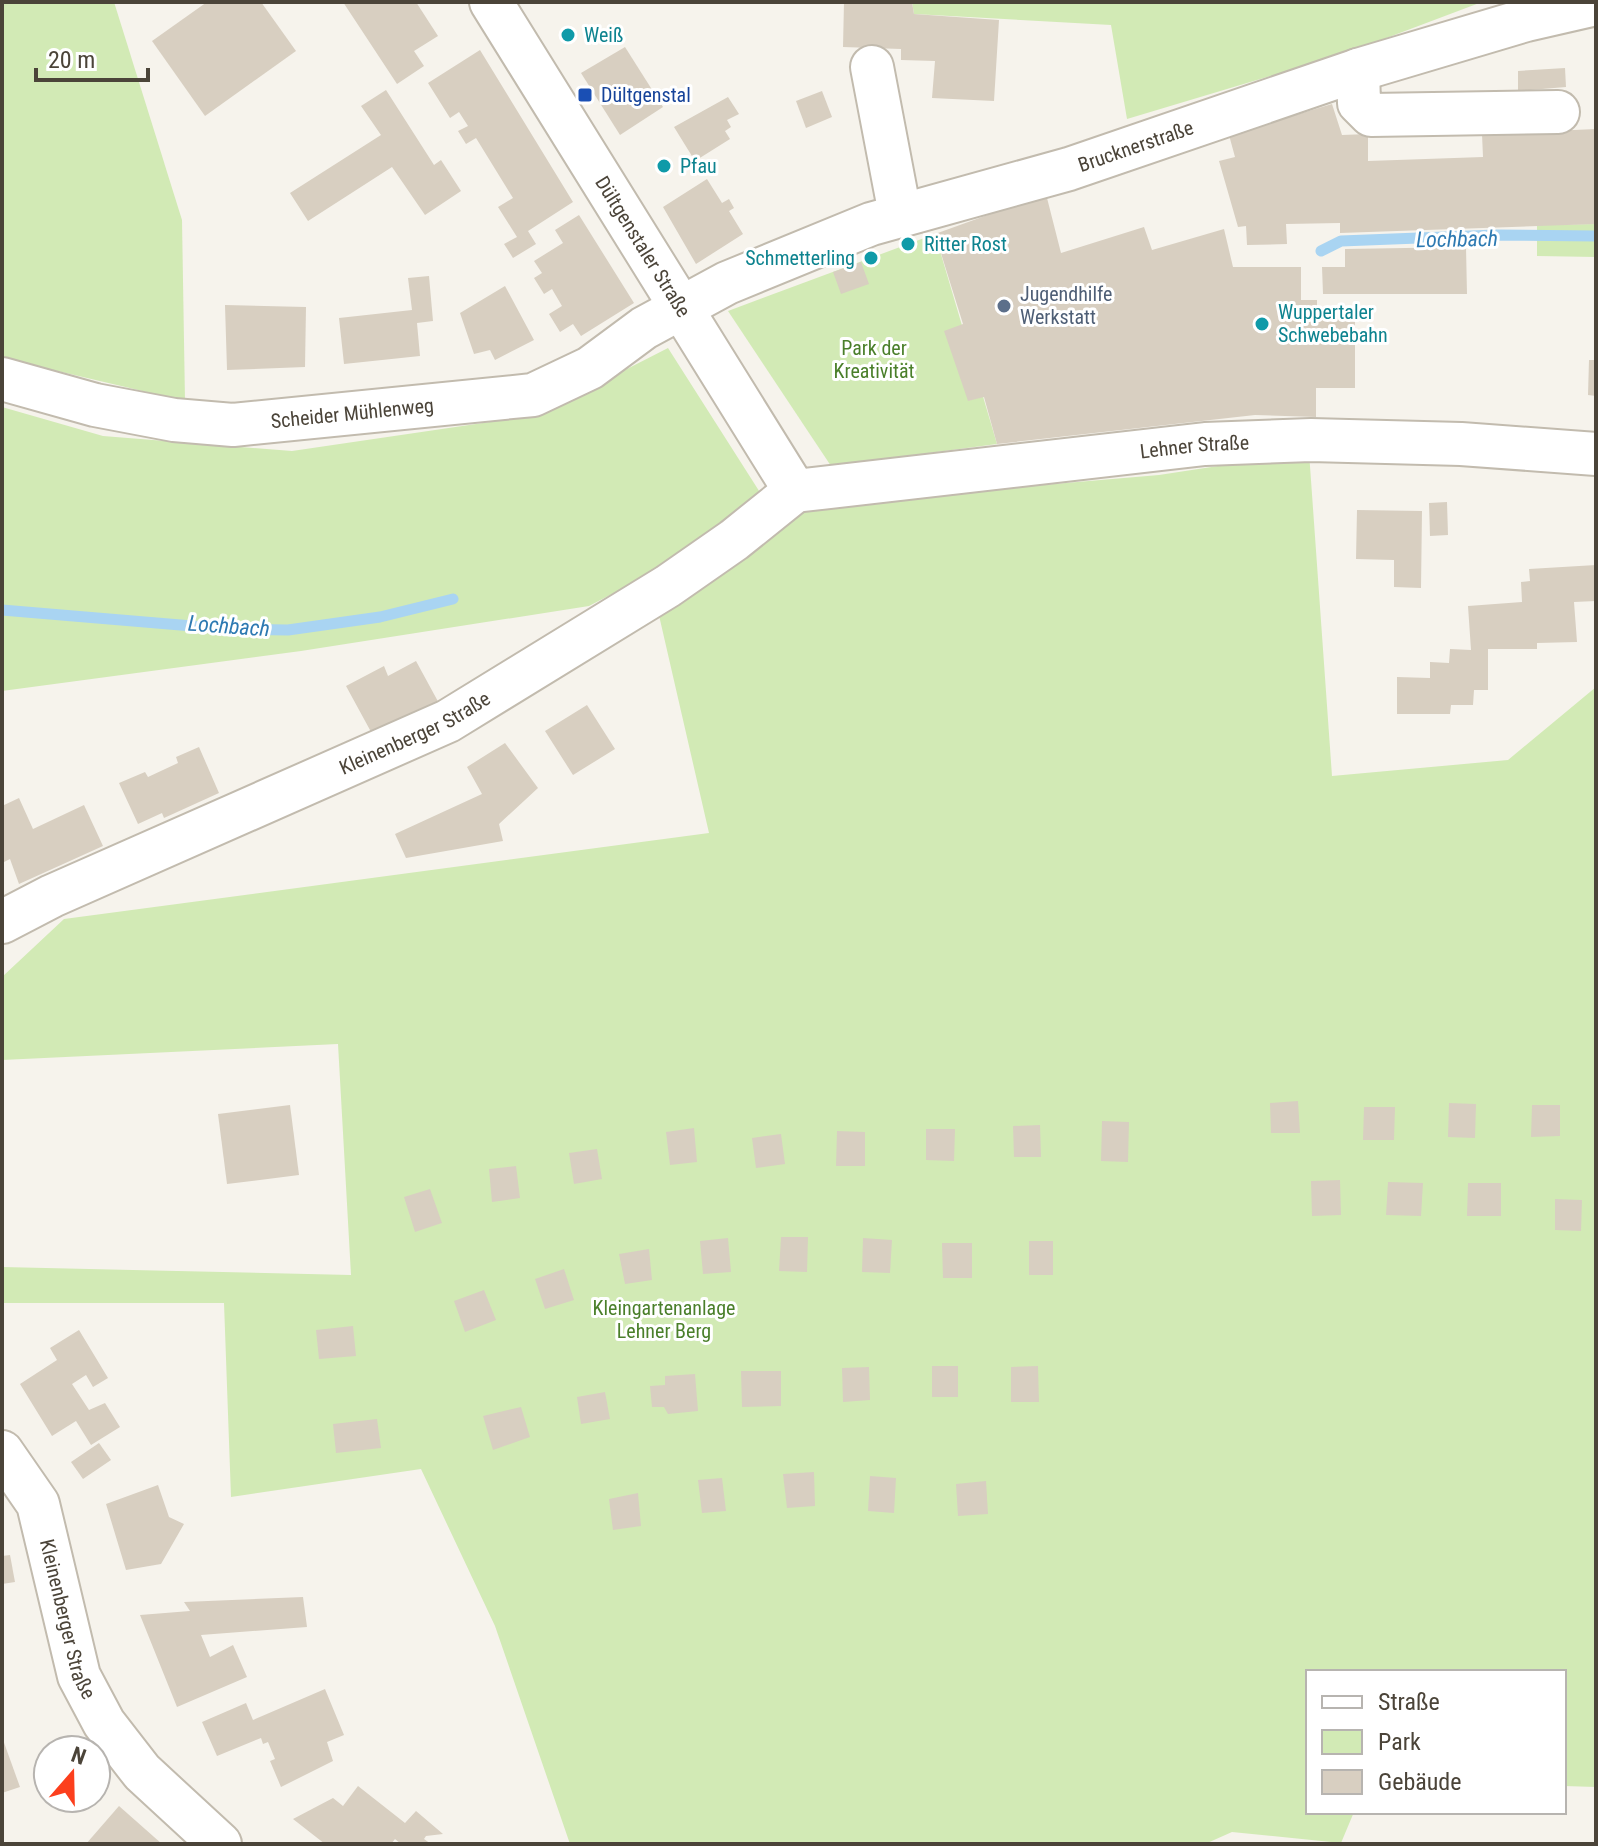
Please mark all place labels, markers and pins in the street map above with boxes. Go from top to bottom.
place label: Weiß [584,23,623,47]
marker: Weiß [559,26,577,44]
place label: Dültgenstal [601,83,691,107]
marker: Dültgenstal [576,86,594,104]
place label: Pfau [680,154,717,178]
marker: Pfau [655,157,673,175]
place label: Ritter Rost [924,232,1007,256]
marker: Ritter Rost [899,235,917,253]
place label: Schmetterling [745,246,855,270]
marker: Schmetterling [862,249,880,267]
place label: Jugendhilfe Werkstatt [1020,282,1113,329]
marker: Jugendhilfe Werkstatt [995,297,1013,315]
place label: Wuppertaler Schwebebahn [1278,300,1388,347]
marker: Wuppertaler Schwebebahn [1253,315,1271,333]

